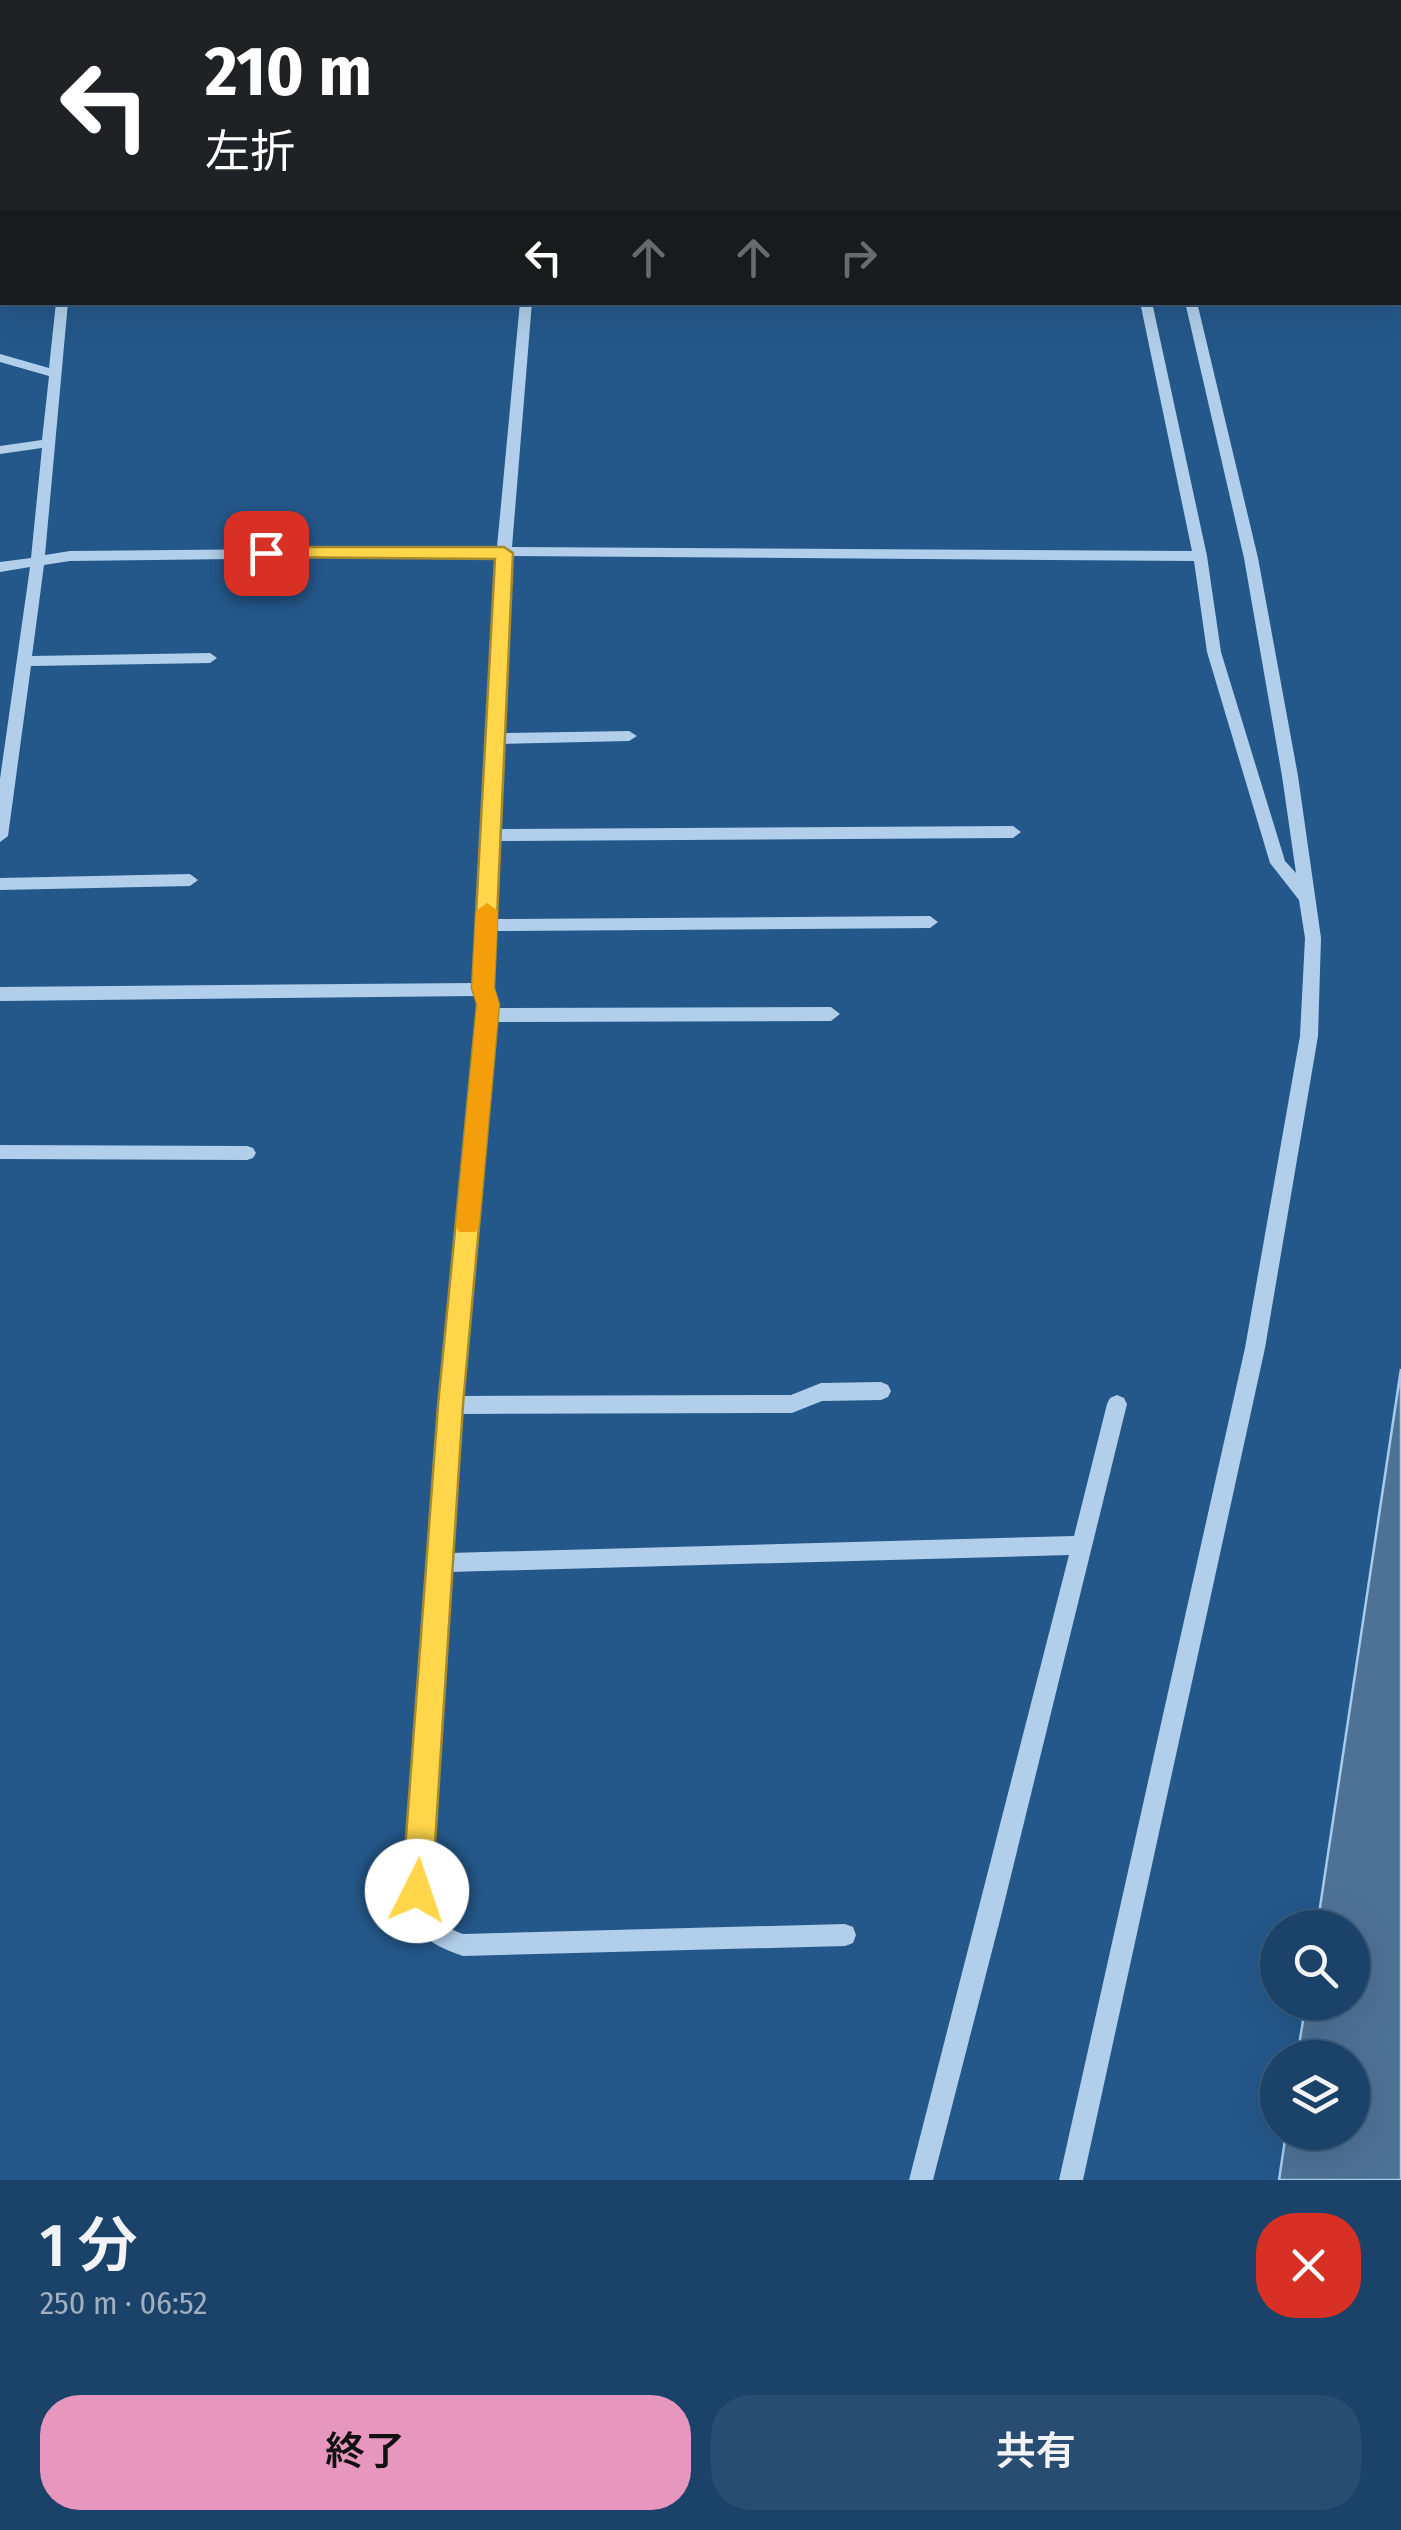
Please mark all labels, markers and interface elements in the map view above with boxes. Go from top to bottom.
text: 210 m [205,30,372,114]
icon: left [40,40,170,170]
text: 左折 [205,125,295,179]
icon: left [516,230,571,285]
icon: ahead [621,230,676,285]
icon: ahead [726,230,781,285]
icon: right [831,230,886,285]
pin [224,511,309,596]
icon: arrive [239,526,294,581]
position arrow [365,1839,469,1943]
map controls [1260,1910,1370,2150]
button: search [1260,1910,1370,2020]
button: layers [1260,2040,1370,2150]
text: 1 分 [40,2210,138,2282]
button: close [1256,2213,1361,2318]
text: 250 m · 06:52 [40,2284,207,2322]
button: 終了 [40,2395,691,2510]
button: 共有 [711,2395,1361,2510]

